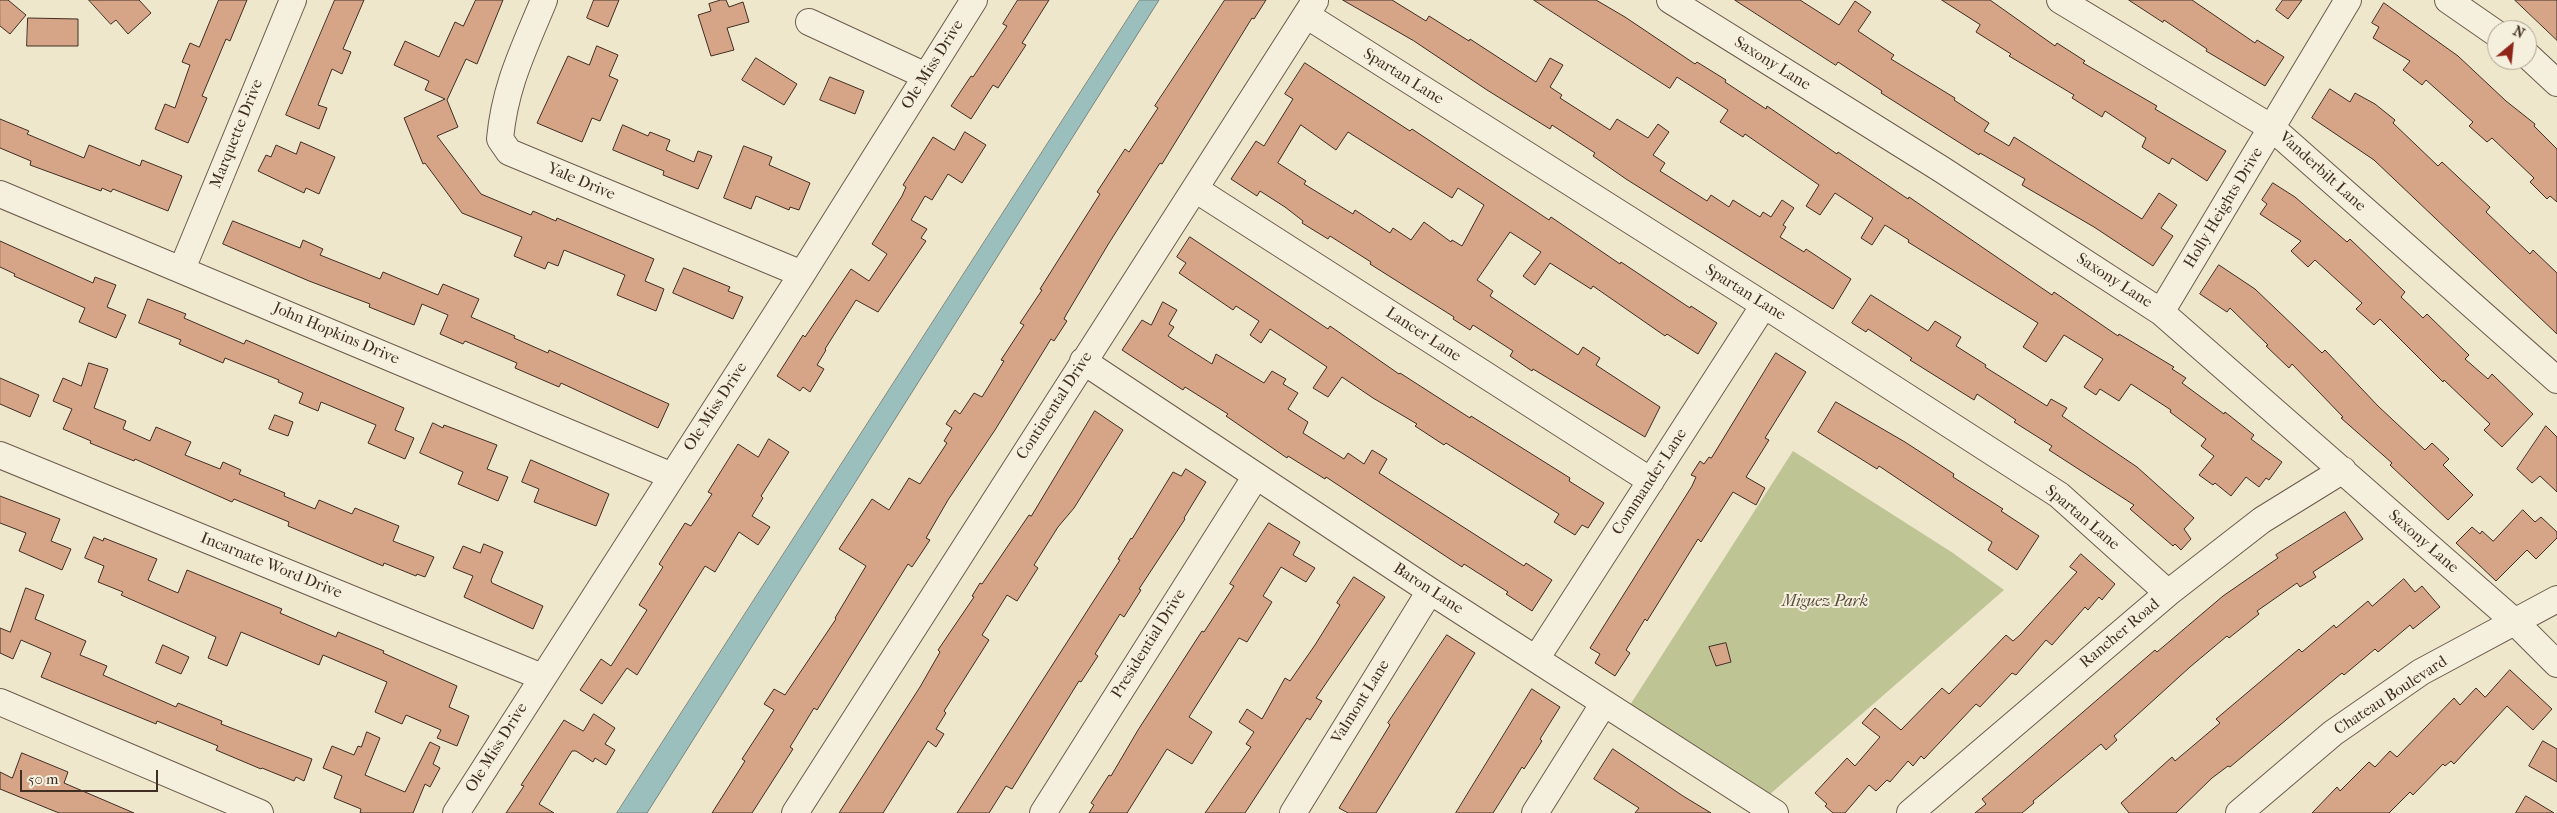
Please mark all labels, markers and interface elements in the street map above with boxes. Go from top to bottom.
street label: Ole Miss Drive [898,17,968,113]
north arrow [2487,20,2537,70]
text: N [2510,22,2527,42]
street label: Saxony Lane [1730,33,1814,95]
street label: Spartan Lane [1359,45,1447,109]
street label: Marquette Drive [206,77,268,191]
street label: Vanderbilt Lane [2275,128,2369,216]
street label: Holly Heights Drive [2180,144,2268,272]
street label: Yale Drive [544,159,618,205]
street label: Saxony Lane [2072,249,2156,313]
street label: Spartan Lane [1701,261,1789,325]
street label: John Hopkins Drive [270,299,402,369]
street label: Lancer Lane [1382,304,1464,366]
street label: Continental Drive [1013,348,1097,464]
street label: Ole Miss Drive [680,359,752,455]
street label: Commander Lane [1608,425,1692,539]
street label: Spartan Lane [2041,481,2123,555]
street label: Saxony Lane [2384,506,2462,578]
street label: Incarnate Word Drive [197,529,345,603]
street label: Baron Lane [1389,559,1467,619]
street label: Presidential Drive [1108,586,1190,702]
park label: Miguez Park [1782,592,1868,612]
street label: Rancher Road [2076,595,2164,673]
street label: Chateau Boulevard [2331,652,2451,740]
street label: Valmont Lane [1328,657,1394,747]
street label: Ole Miss Drive [462,700,532,796]
scale bar [22,760,160,792]
text: 50 m [28,770,58,788]

